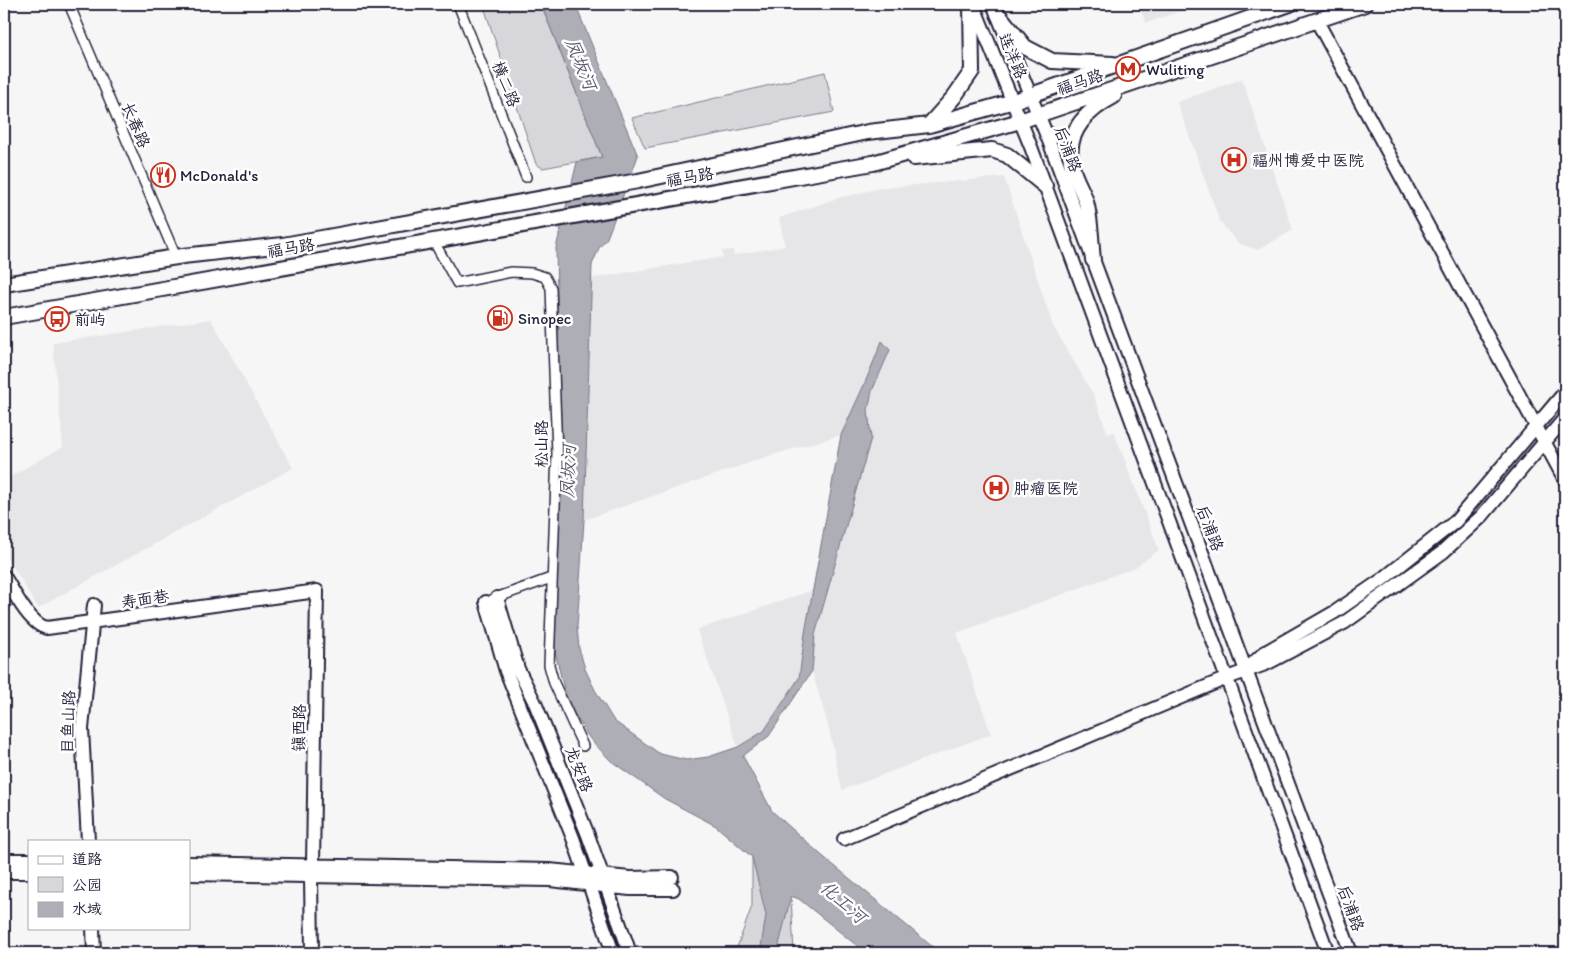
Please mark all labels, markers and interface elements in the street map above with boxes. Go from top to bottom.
street label: 连洋路 [995,30,1031,82]
water label: 凤坂河 [561,35,602,96]
metro station icon: Wuliting [1115,56,1141,82]
street label: 横二路 [488,58,524,110]
place label: Wuliting [1146,60,1205,79]
street label: 福马路 [1054,65,1106,99]
street label: 长春路 [118,99,154,151]
street label: 后浦路 [1051,123,1085,175]
hospital icon: 福州博爱中医院 [1221,147,1247,173]
place label: 福州博爱中医院 [1252,151,1364,170]
restaurant icon: McDonald's [150,162,176,188]
street label: 福马路 [665,163,715,191]
place label: McDonald's [180,166,258,185]
street label: 福马路 [266,234,316,262]
fuel station icon: Sinopec [487,305,513,331]
bus stop icon: 前屿 [44,306,70,332]
place label: Sinopec [518,309,571,328]
place label: 前屿 [74,310,106,329]
street label: 松山路 [532,420,551,468]
water label: 凤坂河 [556,441,580,498]
hospital icon: 肿瘤医院 [983,475,1009,501]
place label: 肿瘤医院 [1014,479,1078,498]
street label: 后浦路 [1193,502,1227,554]
street label: 寿面巷 [120,586,170,612]
street label: 目鱼山路 [57,690,79,754]
street label: 镇西路 [289,704,309,752]
street label: 龙安路 [561,743,597,795]
legend [28,840,190,930]
text: 道路 [72,850,102,868]
text: 公园 [72,876,102,894]
water label: 化工河 [815,876,873,930]
street label: 后浦路 [1334,882,1368,934]
text: 水域 [72,900,102,918]

